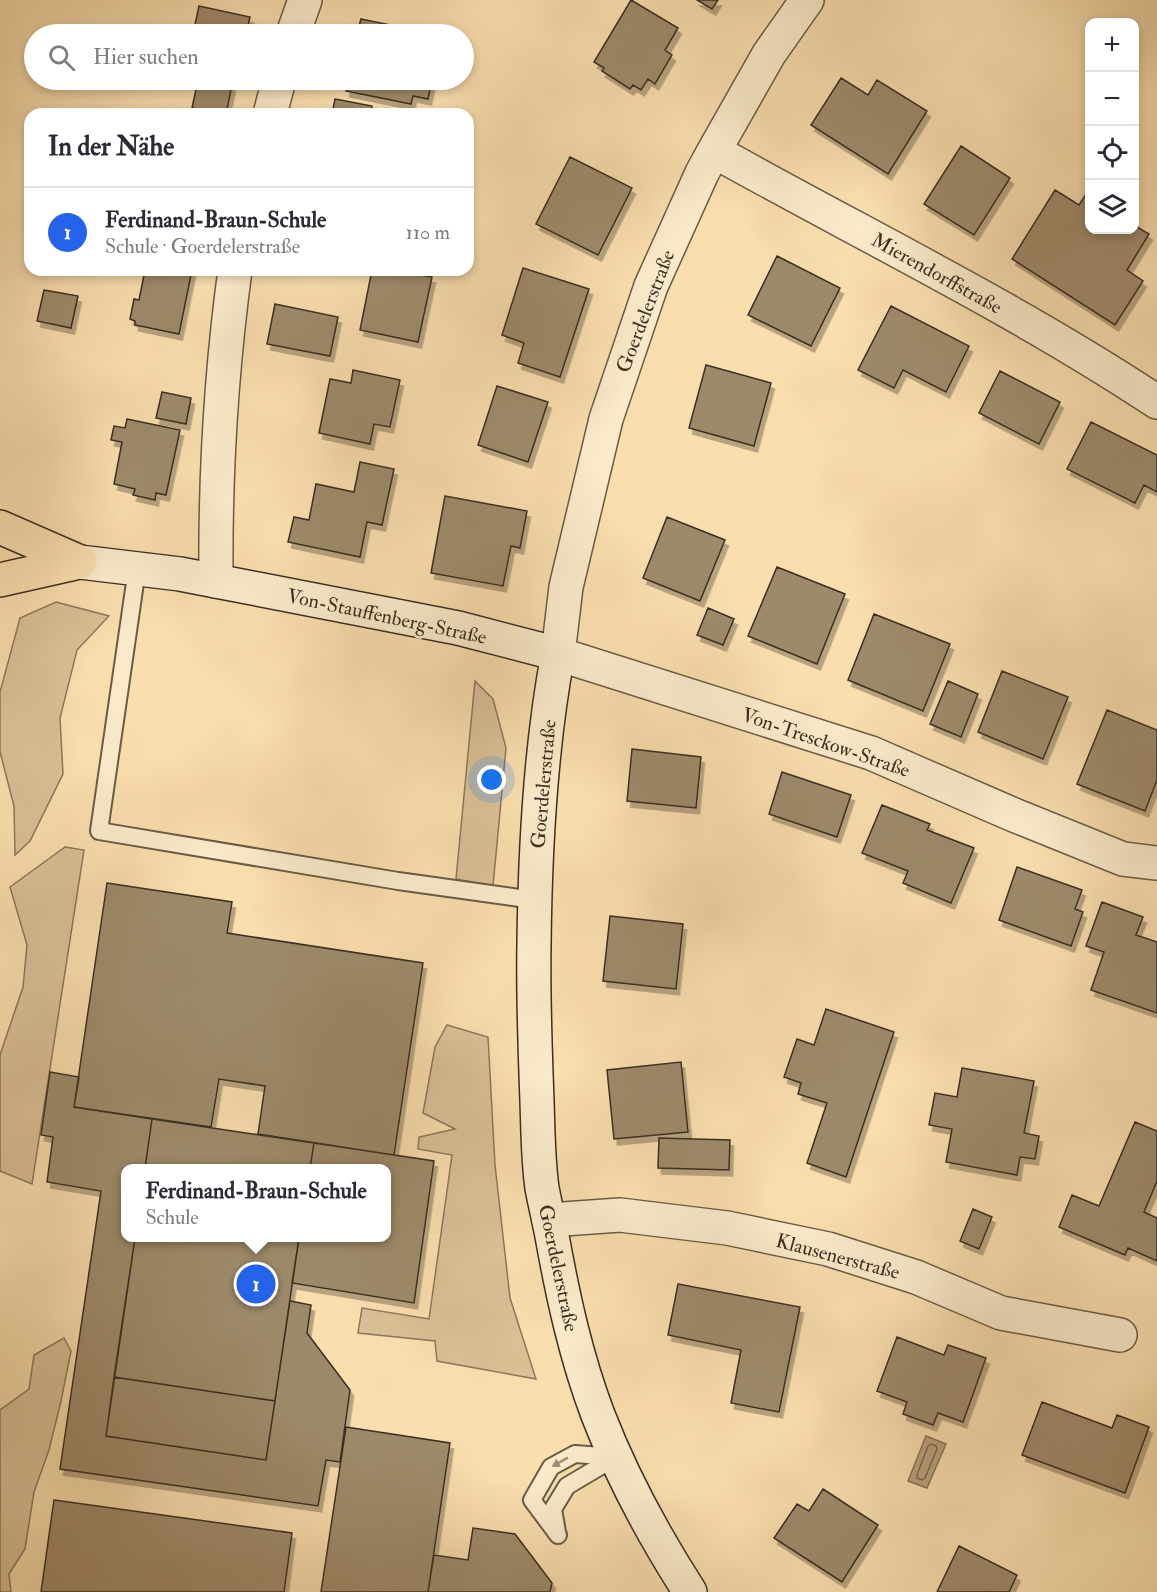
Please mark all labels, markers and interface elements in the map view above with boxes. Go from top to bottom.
map controls [1085,18,1139,234]
button: + [1085,18,1139,72]
search box [24,24,474,90]
icon: search [45,41,78,74]
text: Hier suchen [93,43,199,71]
button: − [1085,72,1139,126]
button: locate [1085,126,1139,180]
text: In der Nähe [48,131,174,163]
button: layers [1085,180,1139,234]
text: Ferdinand-Braun-Schule [105,206,326,234]
text: 1 [64,220,71,245]
text: 110 m [406,220,450,245]
street label: Mierendorffstraße [867,227,1006,320]
text: Schule · Goerdelerstraße [105,234,300,259]
street label: Goerdelerstraße [611,246,680,376]
street label: Von-Stauffenberg-Straße [285,583,489,650]
street label: Von-Tresckow-Straße [738,702,913,783]
street label: Goerdelerstraße [525,719,562,850]
your location [477,765,506,794]
popup [121,1164,391,1242]
text: Ferdinand-Braun-Schule [145,1177,367,1205]
street label: Goerdelerstraße [533,1202,584,1334]
text: Schule [145,1205,199,1230]
street label: Klausenerstraße [773,1228,903,1285]
pin: 1 [236,1262,276,1306]
one-way arrow [551,1457,568,1467]

